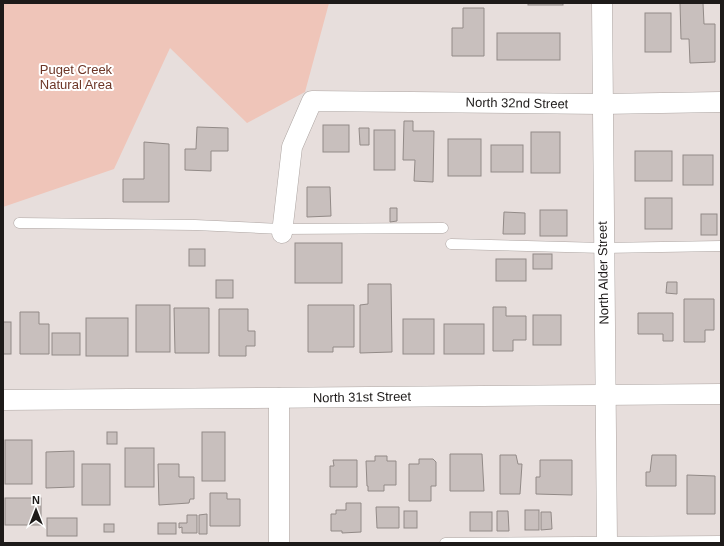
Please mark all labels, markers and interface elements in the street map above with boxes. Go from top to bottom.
park label: Puget Creek Natural Area [40,62,113,92]
street label: North 32nd Street [466,95,569,111]
street label: North Alder Street [595,221,611,325]
street label: North 31st Street [313,389,412,405]
north arrow [16,490,56,530]
text: N [32,494,40,506]

